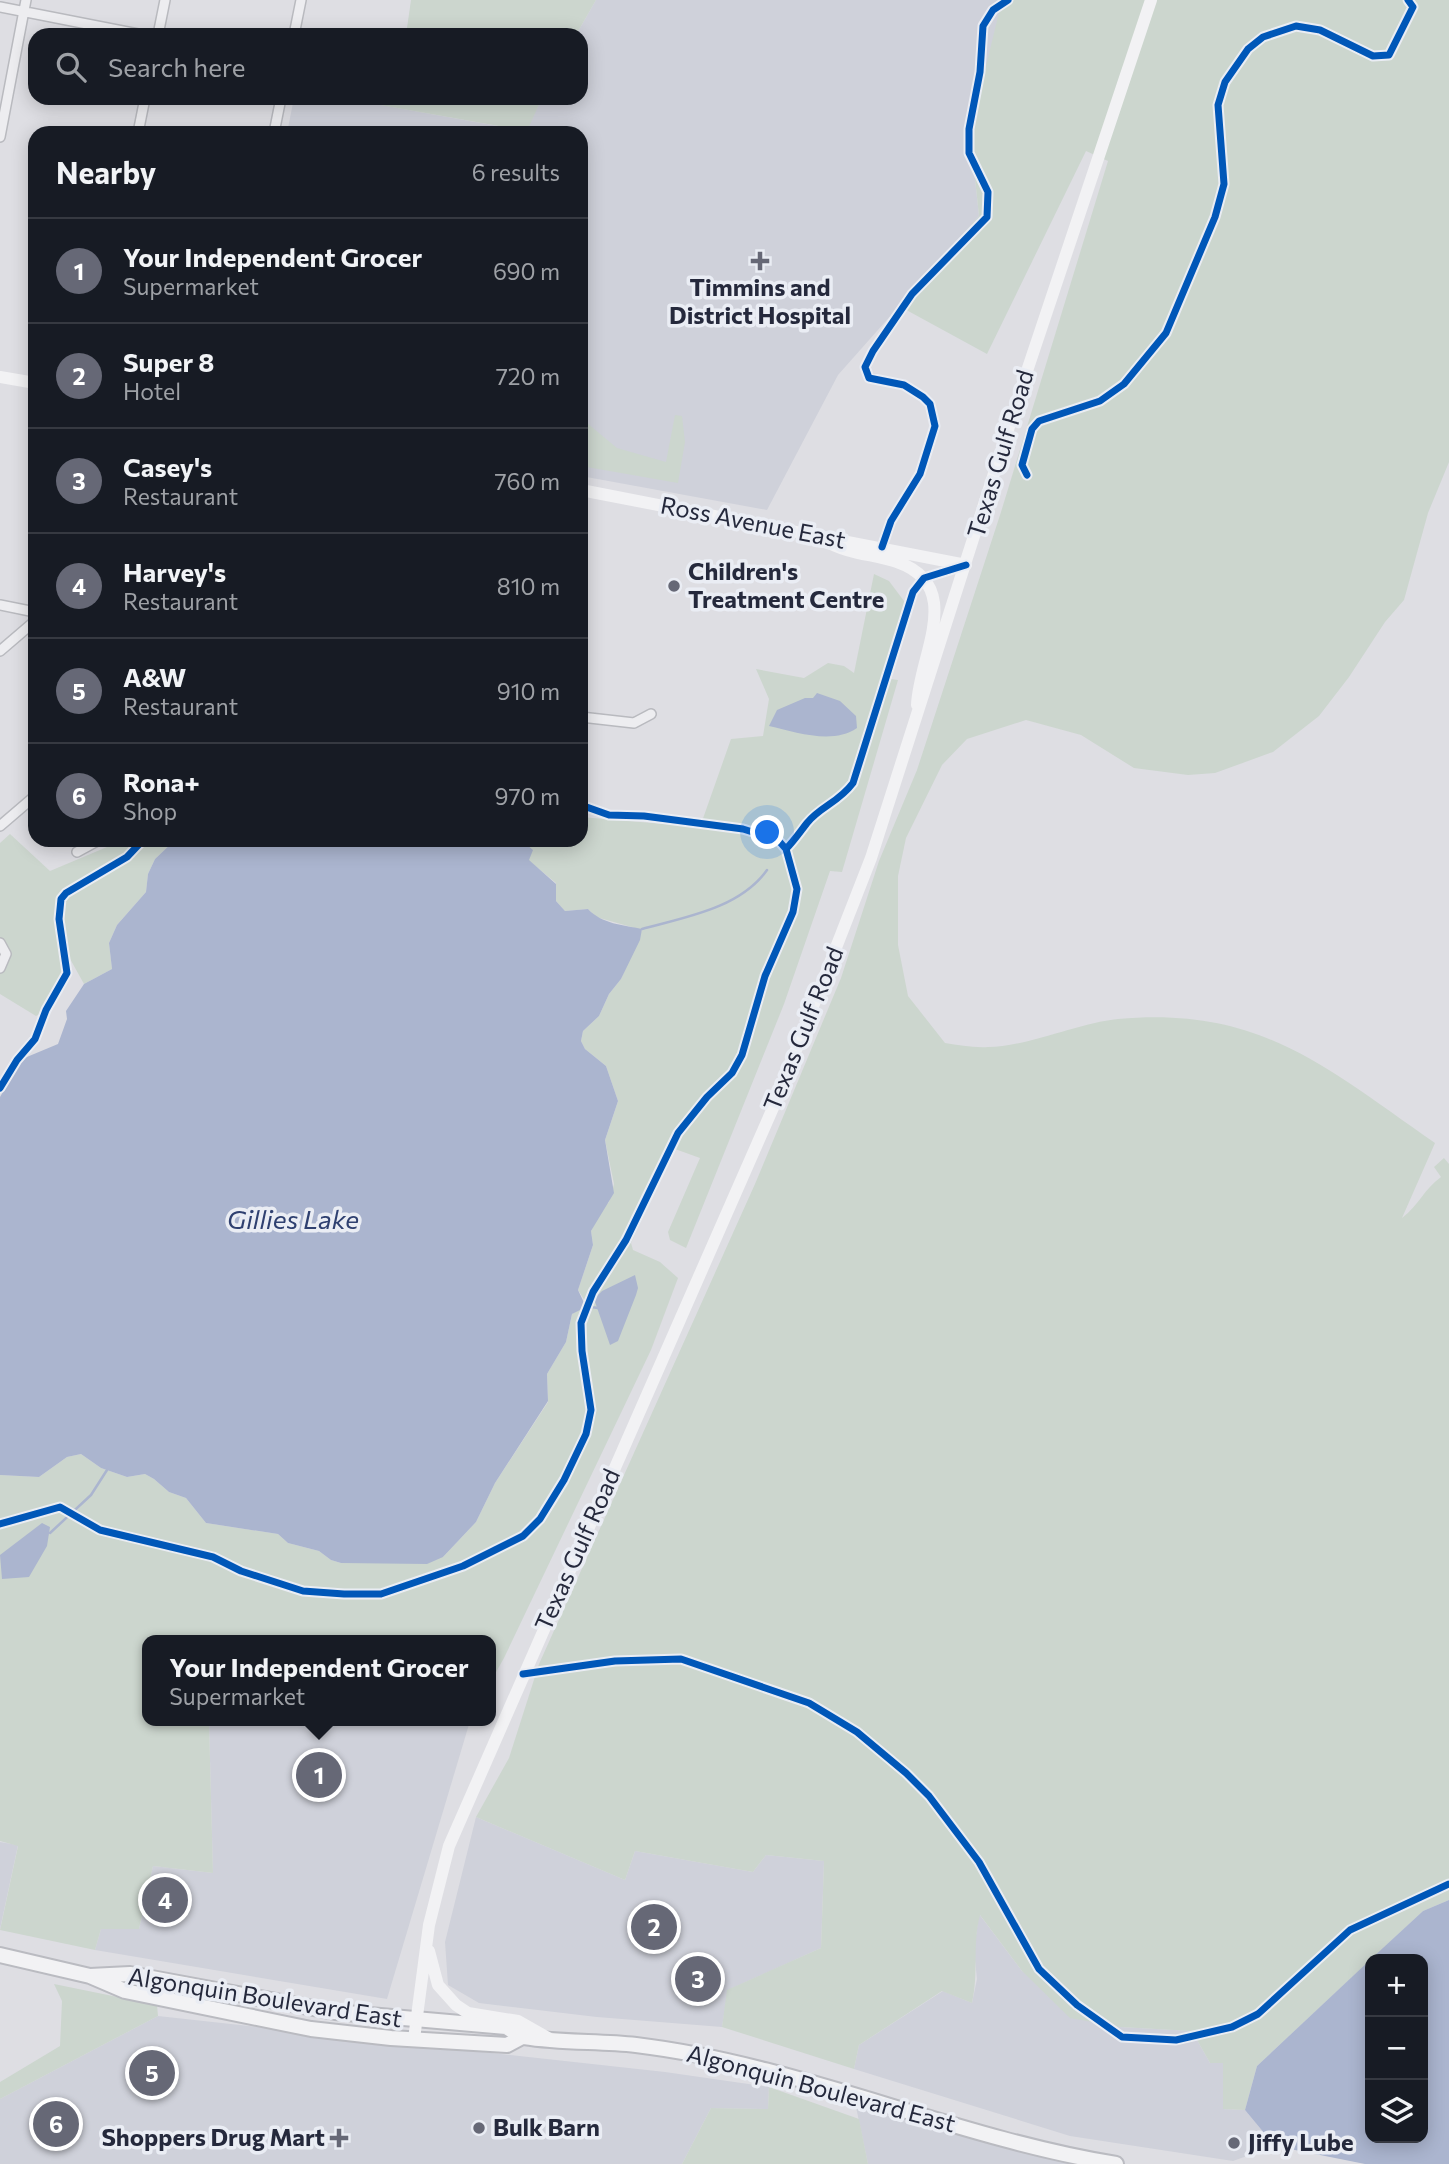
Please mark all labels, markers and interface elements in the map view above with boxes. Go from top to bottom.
search box [28,28,588,105]
icon: search [52,48,90,86]
text: Search here [108,51,246,82]
text: Nearby [56,153,156,190]
text: 6 results [472,158,560,186]
text: Your Independent Grocer [123,241,422,272]
marker: Timmins and District Hospital [750,251,770,271]
text: 1 [74,257,84,285]
text: 690 m [493,257,560,285]
text: Supermarket [123,272,259,300]
place label: Timmins and District Hospital [669,272,851,329]
text: Super 8 [123,346,214,377]
text: 2 [72,362,86,390]
text: 720 m [496,362,560,390]
street label: Texas Gulf Road [960,366,1039,541]
text: Hotel [123,377,181,405]
text: Casey's [123,451,212,482]
text: 3 [72,467,86,495]
text: 760 m [494,467,560,495]
text: Restaurant [123,482,238,510]
street label: Ross Avenue East [658,489,848,554]
text: Harvey's [123,556,226,587]
place label: Children's Treatment Centre [688,556,884,613]
text: 4 [72,572,86,600]
text: 810 m [497,572,560,600]
marker: Children's Treatment Centre [666,578,682,594]
text: Restaurant [123,587,238,615]
text: A&W [123,661,186,692]
text: 5 [72,677,86,705]
text: 910 m [497,677,560,705]
text: Restaurant [123,692,238,720]
text: Rona+ [123,766,200,797]
text: 6 [72,782,86,810]
text: 970 m [495,782,560,810]
text: Shop [123,797,177,825]
your location [750,815,784,849]
street label: Texas Gulf Road [757,942,849,1115]
water label: Gillies Lake [227,1203,359,1234]
street label: Texas Gulf Road [528,1464,625,1635]
popup [142,1635,496,1726]
text: Your Independent Grocer [169,1651,469,1682]
text: Supermarket [169,1682,305,1710]
pin: 1 [296,1749,342,1801]
pin: 4 [142,1874,188,1926]
pin: 2 [631,1901,677,1953]
pin: 3 [675,1953,721,2005]
map controls [1365,1954,1428,2143]
button: + [1365,1954,1428,2017]
street label: Algonquin Boulevard East [126,1961,404,2033]
button: − [1365,2017,1428,2080]
street label: Algonquin Boulevard East [684,2038,959,2137]
pin: 5 [129,2047,175,2099]
button: layers [1365,2080,1428,2143]
pin: 6 [33,2098,79,2150]
place label: Bulk Barn [493,2112,600,2141]
marker: Bulk Barn [471,2120,487,2136]
place label: Shoppers Drug Mart [101,2122,325,2151]
place label: Jiffy Lube [1248,2127,1354,2156]
marker: Shoppers Drug Mart [331,2130,347,2146]
marker: Jiffy Lube [1226,2135,1242,2151]

